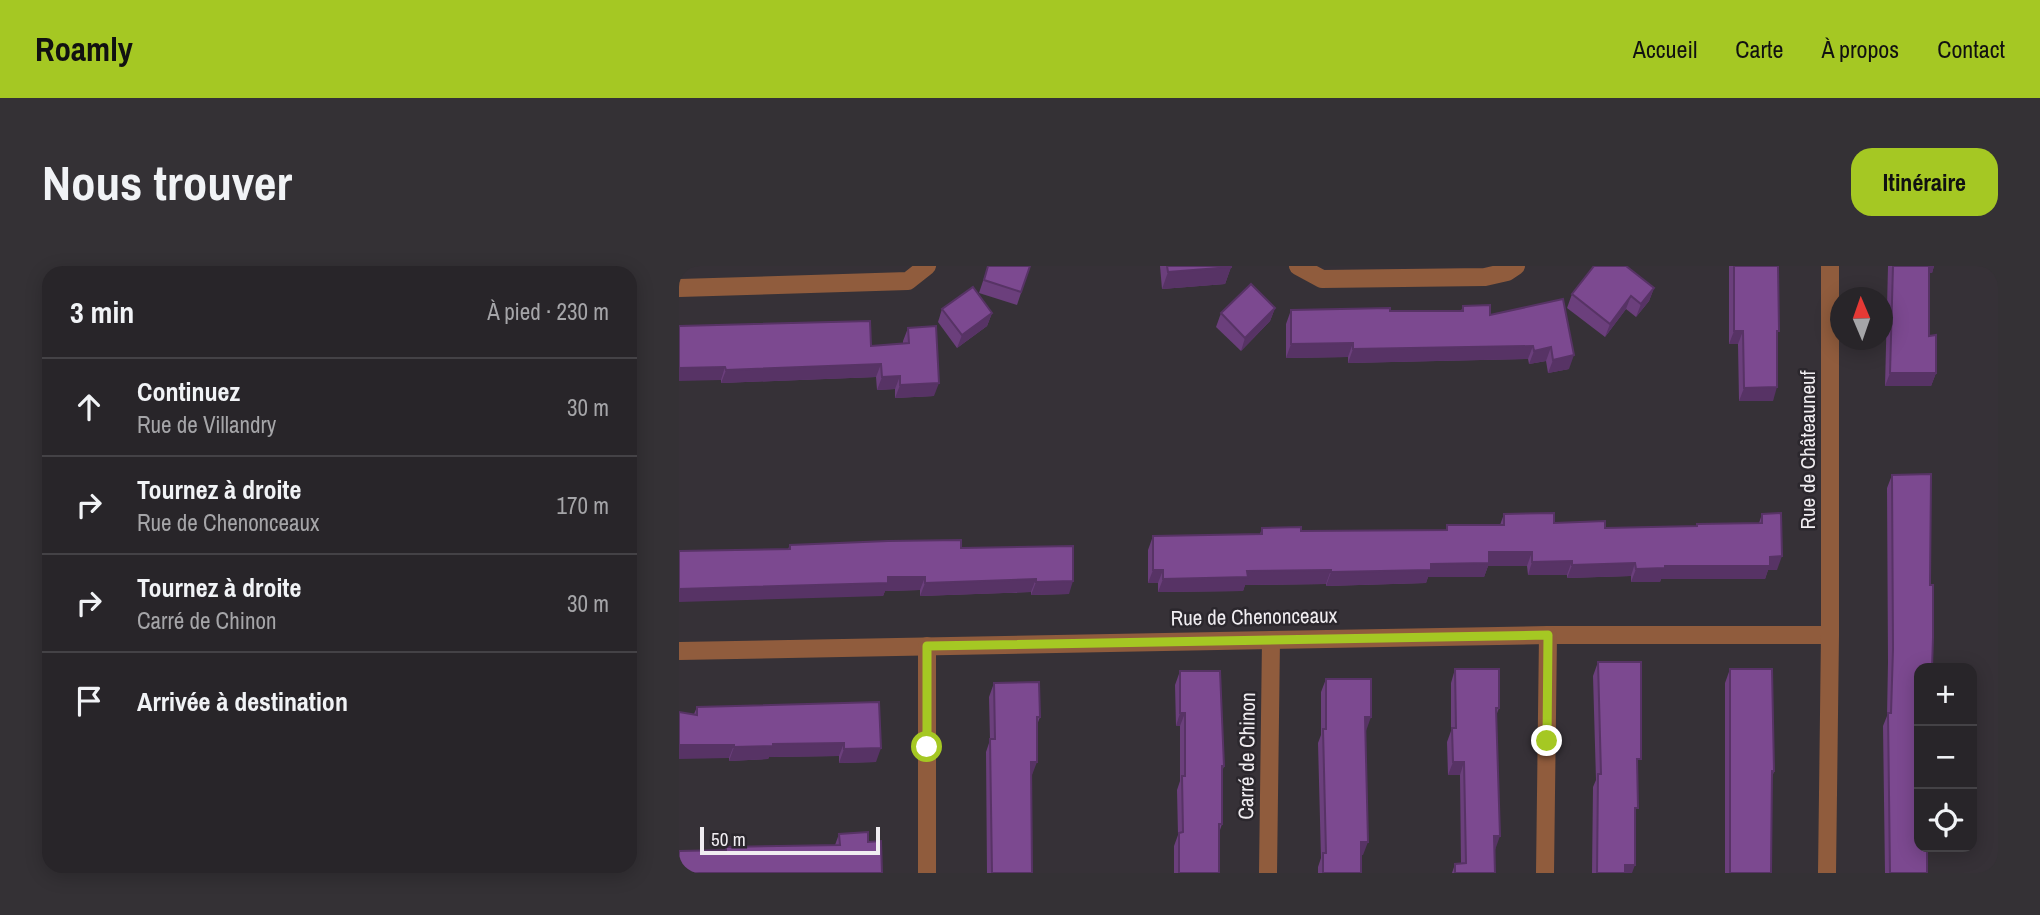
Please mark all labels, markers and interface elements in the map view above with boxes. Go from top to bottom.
text: Roamly [35,27,133,71]
text: Accueil [1633,33,1697,65]
text: Carte [1735,33,1783,65]
text: À propos [1821,33,1899,65]
text: Contact [1937,33,2005,65]
button: Itinéraire [1851,148,1998,216]
text: Nous trouver [42,149,292,215]
north arrow [1830,287,1893,350]
text: 3 min [70,292,134,332]
text: À pied · 230 m [487,296,609,327]
street label: Rue de Châteauneuf [1793,370,1822,529]
text: Continuez [137,374,240,409]
icon: ahead [70,388,108,426]
text: 30 m [567,392,609,423]
text: Rue de Villandry [137,409,276,440]
text: Tournez à droite [137,472,301,507]
icon: right [70,486,108,524]
text: 170 m [557,490,609,521]
text: Rue de Chenonceaux [137,507,319,538]
text: Tournez à droite [137,570,301,605]
icon: right [70,584,108,622]
text: 30 m [567,588,609,619]
street label: Rue de Chenonceaux [1170,601,1338,632]
text: Carré de Chinon [137,605,276,636]
map controls [1914,663,1977,852]
button: + [1914,663,1977,726]
icon: arrive [70,682,108,720]
text: Arrivée à destination [137,684,348,719]
street label: Carré de Chinon [1231,692,1262,820]
route end [1531,725,1562,756]
button: − [1914,726,1977,789]
route start [911,731,942,762]
button: locate [1914,789,1977,852]
scale bar [700,824,880,856]
text: 50 m [711,826,746,852]

